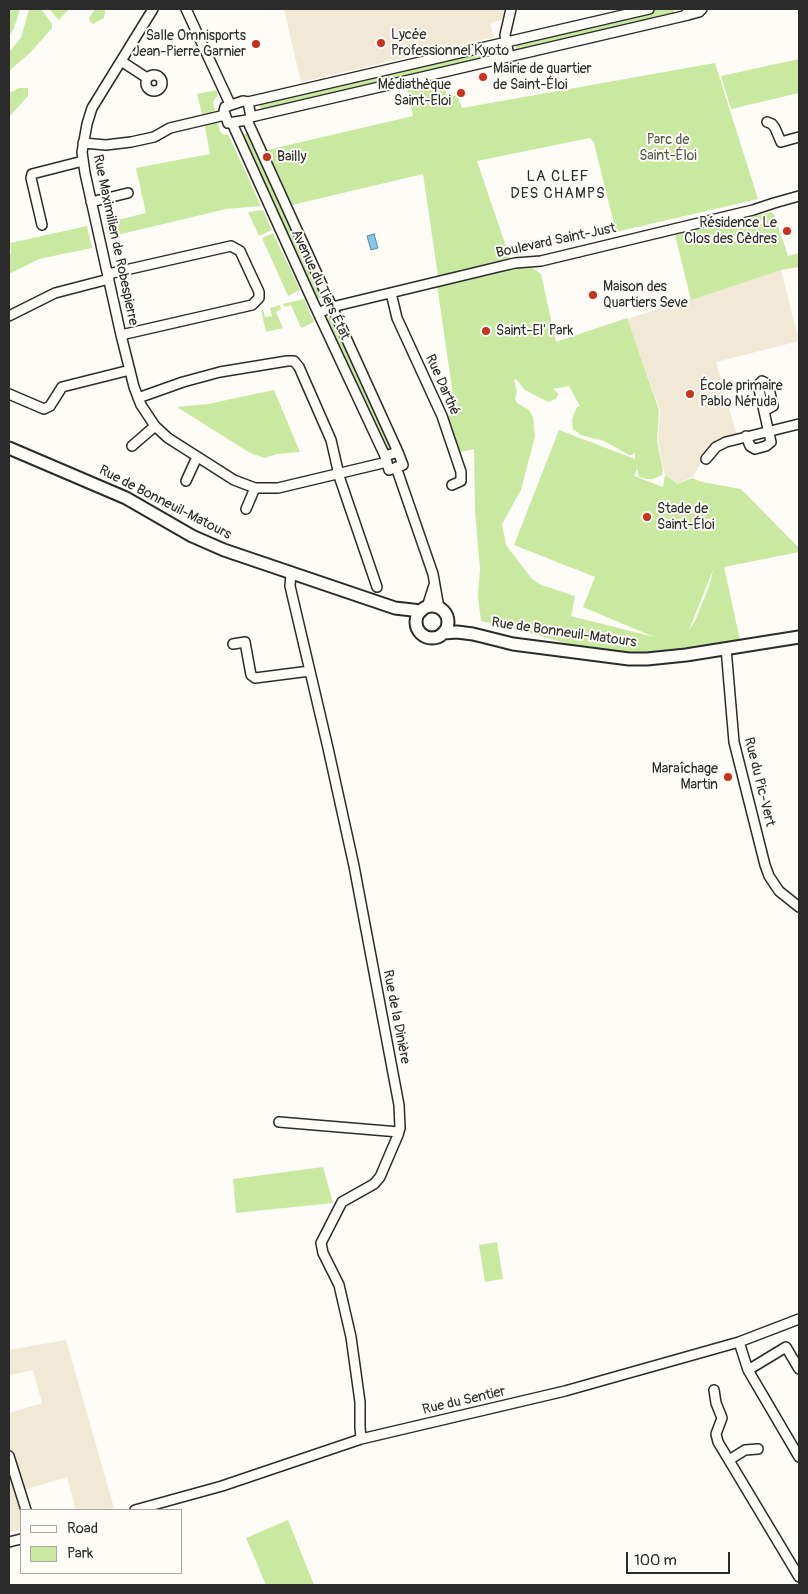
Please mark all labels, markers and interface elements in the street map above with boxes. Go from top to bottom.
place label: Lycée Professionnel Kyoto [391,27,509,59]
place label: Salle Omnisports Jean-Pierre Garnier [133,28,246,60]
marker: Lycée Professionnel Kyoto [375,37,387,49]
marker: Salle Omnisports Jean-Pierre Garnier [250,38,262,50]
place label: Mairie de quartier de Saint-Éloi [493,61,592,94]
marker: Mairie de quartier de Saint-Éloi [477,71,489,83]
place label: Médiathèque Saint-Eloi [378,77,451,110]
marker: Médiathèque Saint-Eloi [455,87,467,99]
park label: Parc de Saint-Éloi [639,132,697,164]
place label: Bailly [277,149,307,165]
marker: Bailly [261,151,273,163]
street label: Rue Maximilien de Robespierre [89,153,141,327]
district label: LA CLEF DES CHAMPS [509,168,607,203]
place label: Résidence Le Clos des Cèdres [684,215,777,248]
street label: Boulevard Saint-Just [494,220,618,262]
marker: Résidence Le Clos des Cèdres [781,225,793,237]
street label: Avenue du Tiers État [287,227,353,343]
place label: Maison des Quartiers Seve [603,279,688,312]
marker: Maison des Quartiers Seve [587,289,599,301]
place label: Saint-El' Park [496,323,573,339]
marker: Saint-El' Park [480,325,492,337]
street label: Rue Darthé [421,352,463,418]
place label: École primaire Pablo Néruda [700,378,783,411]
marker: École primaire Pablo Néruda [684,388,696,400]
street label: Rue de Bonneuil-Matours [96,462,234,544]
place label: Stade de Saint-Éloi [657,501,715,534]
marker: Stade de Saint-Éloi [641,511,653,523]
street label: Rue de Bonneuil-Matours [490,614,638,652]
street label: Rue du Pic-Vert [740,736,778,828]
place label: Maraîchage Martin [652,761,718,794]
marker: Maraîchage Martin [722,771,734,783]
street label: Rue de la Dinière [379,969,413,1065]
street label: Rue du Sentier [421,1383,507,1419]
legend [20,1509,182,1574]
text: Road [67,1519,98,1538]
scale bar [628,1542,732,1574]
text: Park [67,1544,93,1563]
text: 100 m [634,1551,677,1570]

